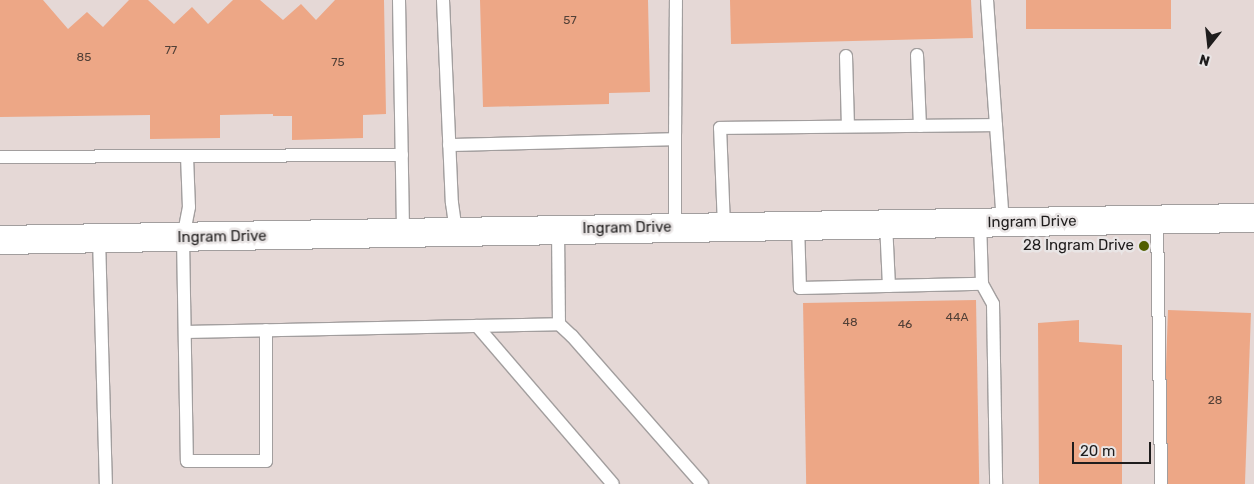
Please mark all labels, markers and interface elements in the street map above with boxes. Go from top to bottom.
house number: 57 [563,14,577,28]
north arrow [1184,20,1234,70]
house number: 77 [165,44,177,58]
text: N [1198,50,1212,69]
house number: 85 [77,51,91,65]
house number: 75 [331,56,345,70]
street label: Ingram Drive [987,212,1077,232]
street label: Ingram Drive [582,218,672,238]
street label: Ingram Drive [177,227,267,247]
place label: 28 Ingram Drive [1023,237,1134,255]
marker: 28 Ingram Drive [1138,240,1150,252]
house number: 44A [946,311,968,325]
house number: 48 [842,316,858,330]
house number: 46 [898,318,912,332]
house number: 28 [1208,394,1222,408]
scale bar [1074,432,1153,464]
text: 20 m [1080,442,1115,460]

